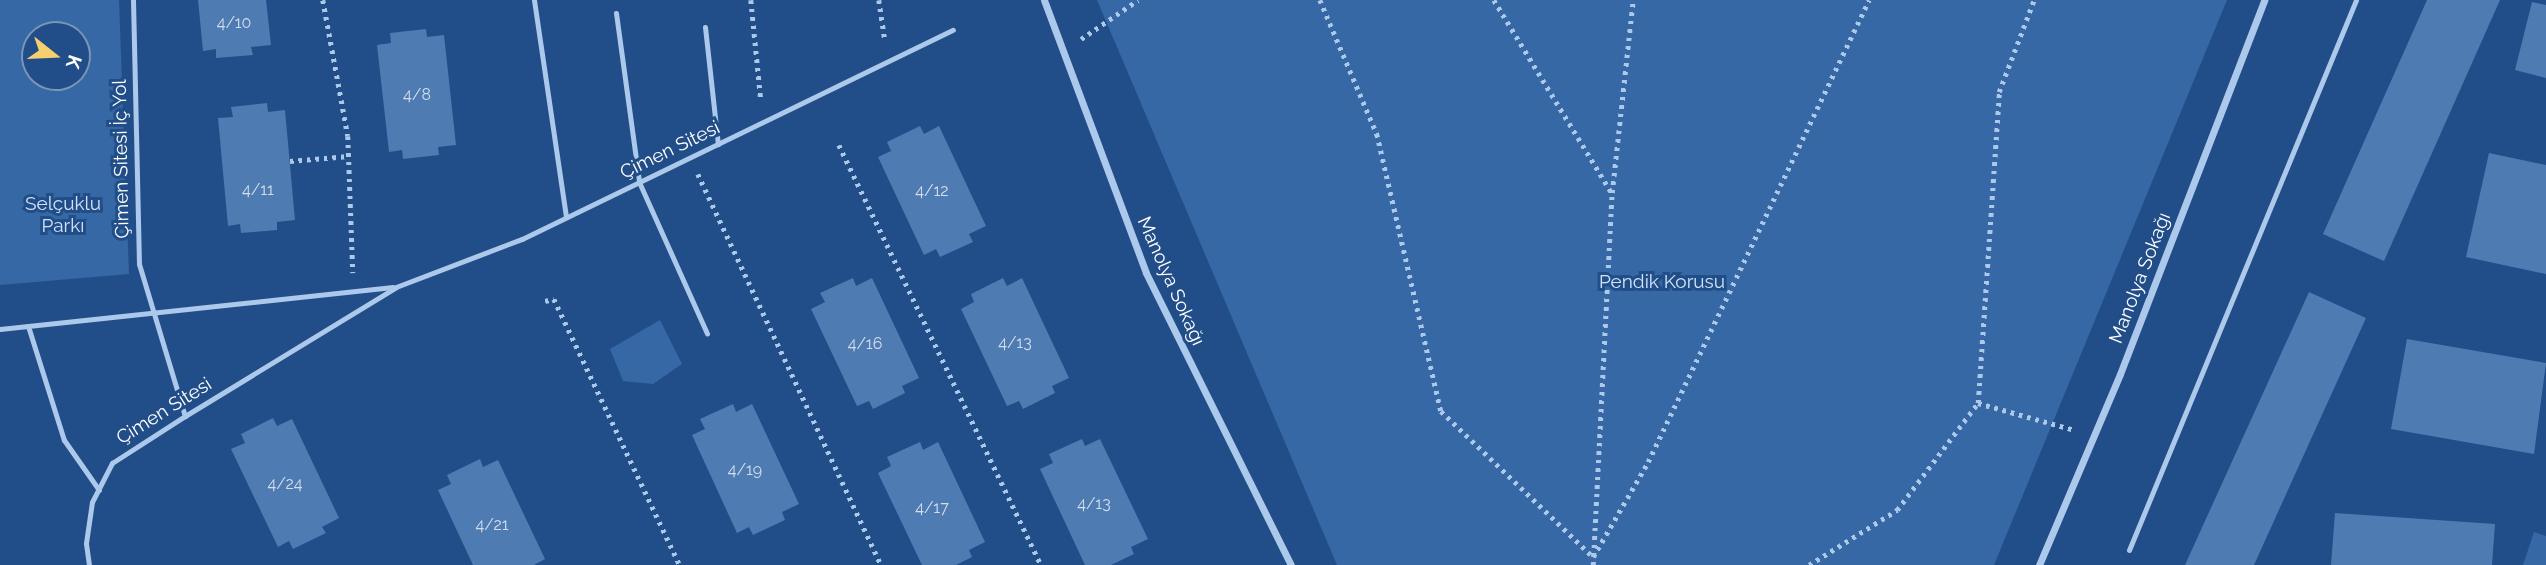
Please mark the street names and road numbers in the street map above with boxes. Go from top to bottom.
street label: Çimen Sitesi İç Yol [108,79,134,239]
street label: Çimen Sitesi [616,116,724,184]
street label: Manolya Sokağı [2105,209,2175,347]
street label: Manolya Sokağı [1132,213,1210,349]
street label: Çimen Sitesi [112,373,216,449]

